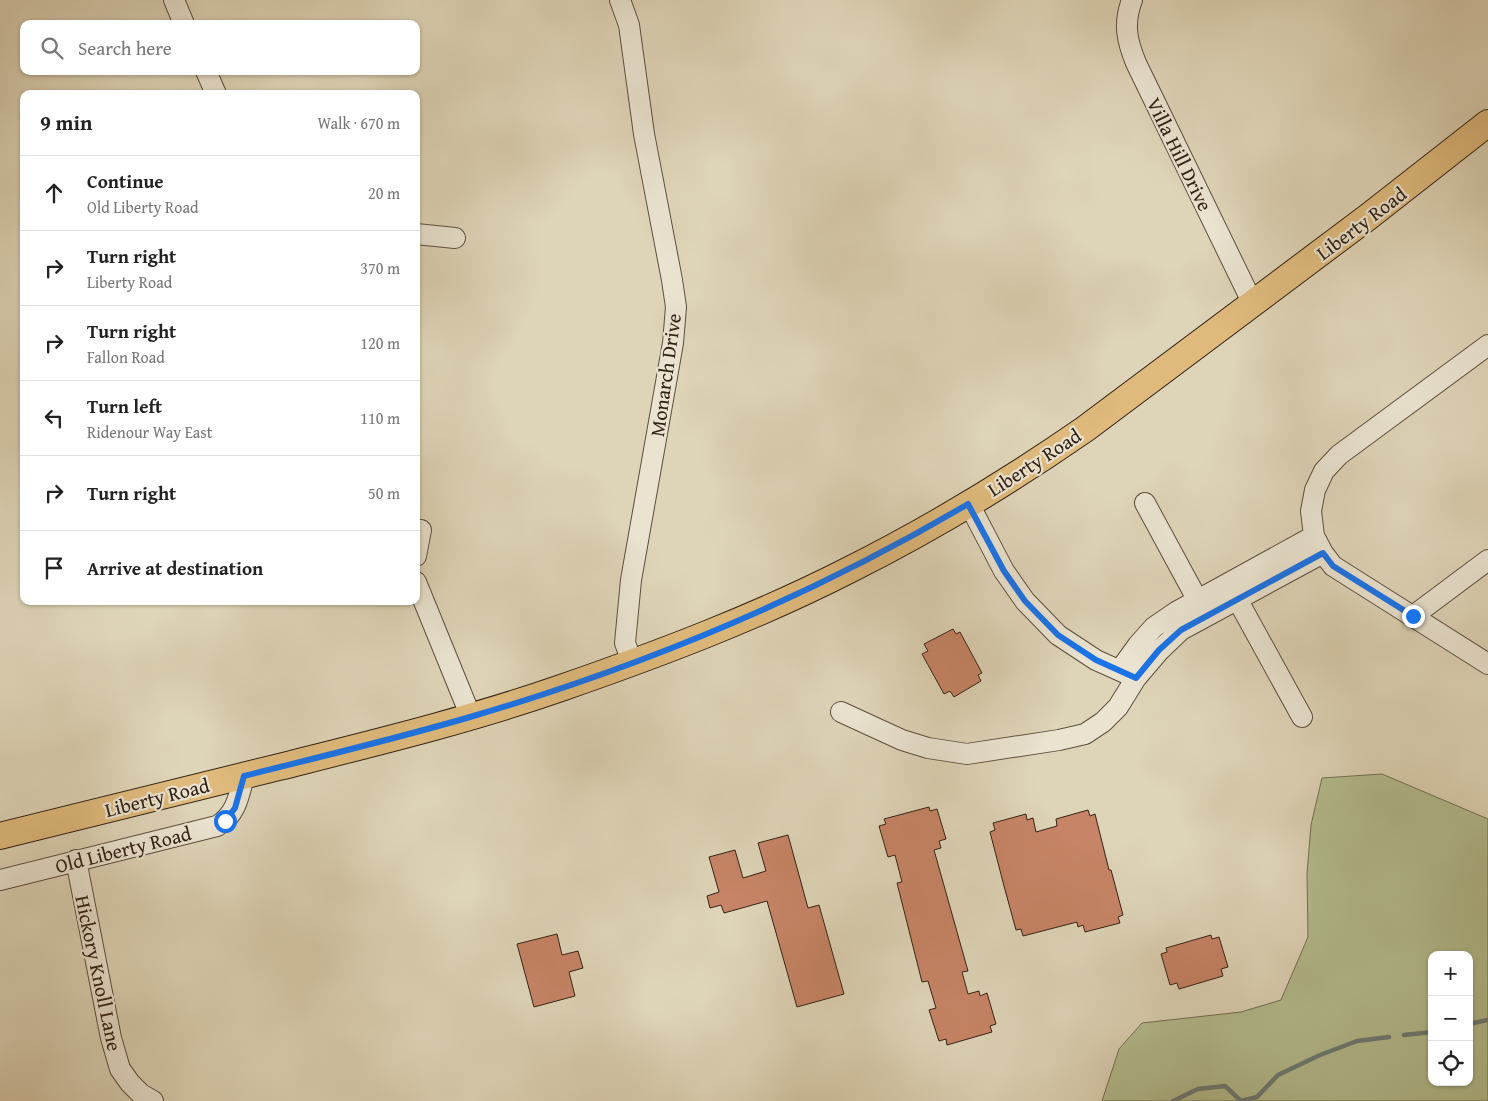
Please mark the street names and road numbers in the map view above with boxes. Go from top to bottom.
street label: Villa Hill Drive [1140,92,1220,216]
street label: Liberty Road [1310,179,1413,267]
street label: Monarch Drive [642,311,688,439]
street label: Liberty Road [981,421,1087,503]
street label: Liberty Road [102,770,213,824]
street label: Old Liberty Road [52,818,194,880]
street label: Hickory Knoll Lane [68,892,130,1054]

